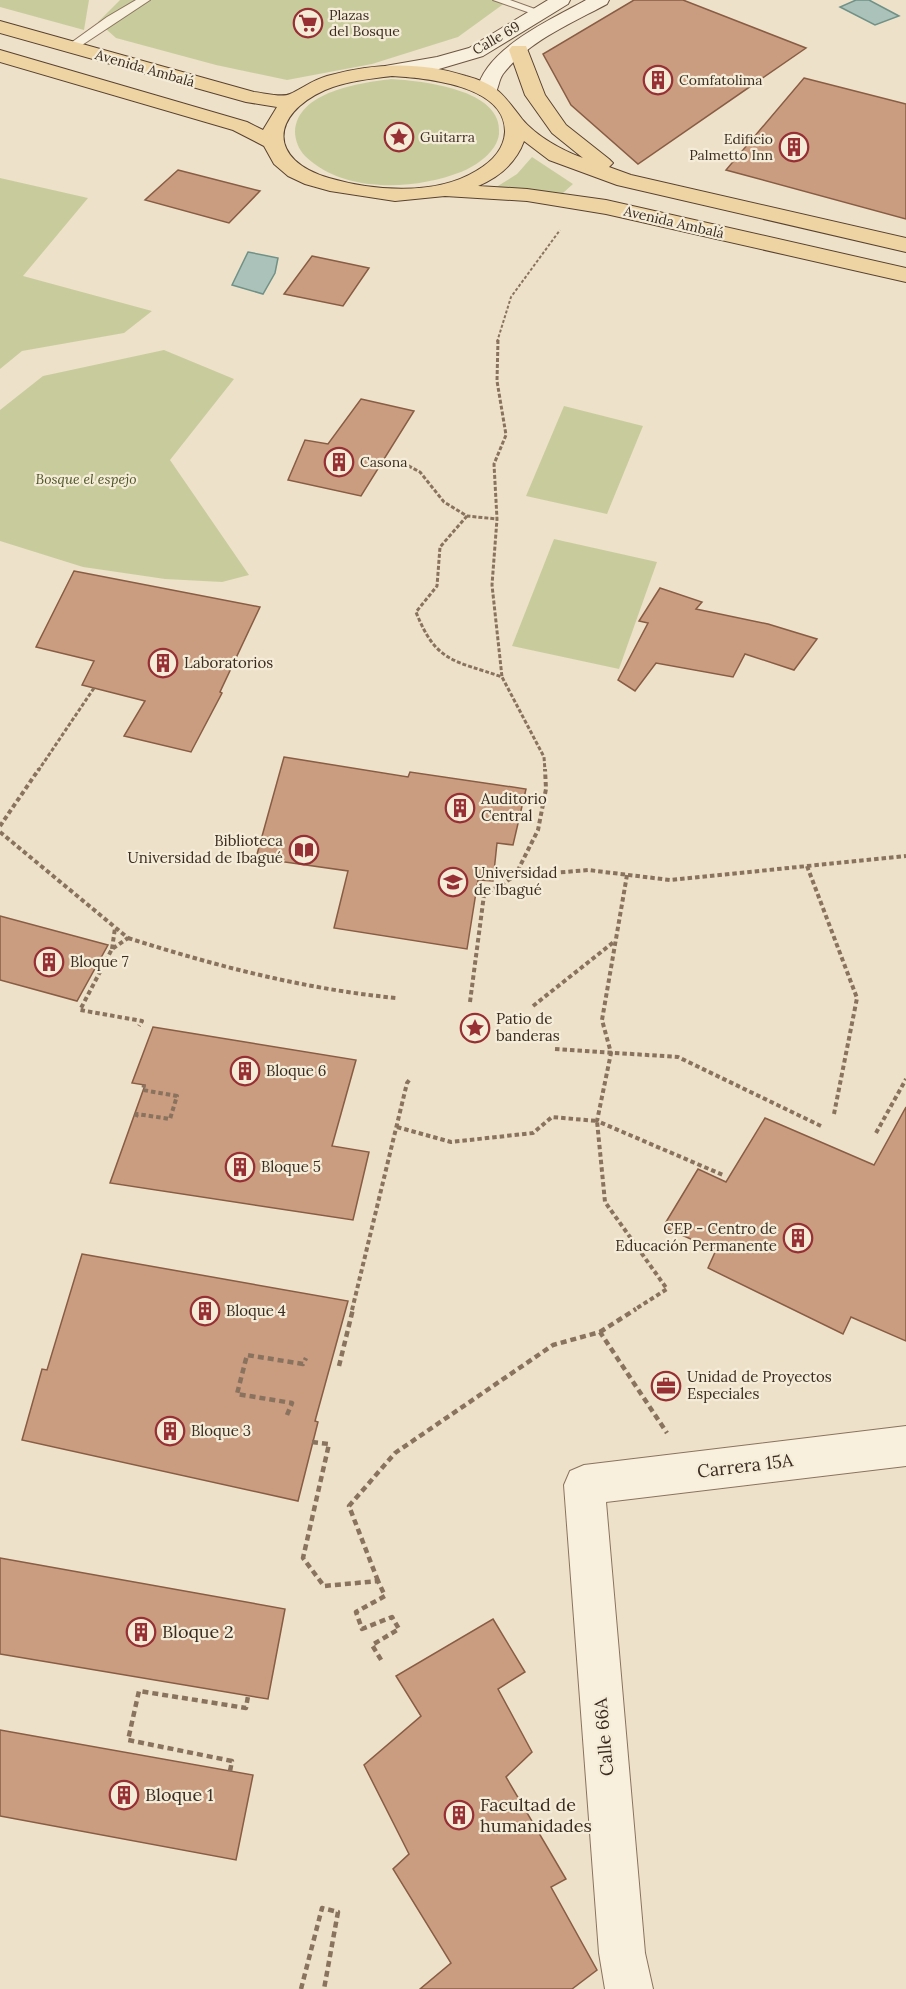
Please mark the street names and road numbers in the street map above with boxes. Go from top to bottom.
street label: Calle 69 [469,17,523,59]
street label: Avenida Ambalá [92,45,197,91]
street label: Avenida Ambalá [621,201,726,242]
street label: Carrera 15A [696,1448,795,1483]
street label: Calle 66A [589,1696,618,1777]

